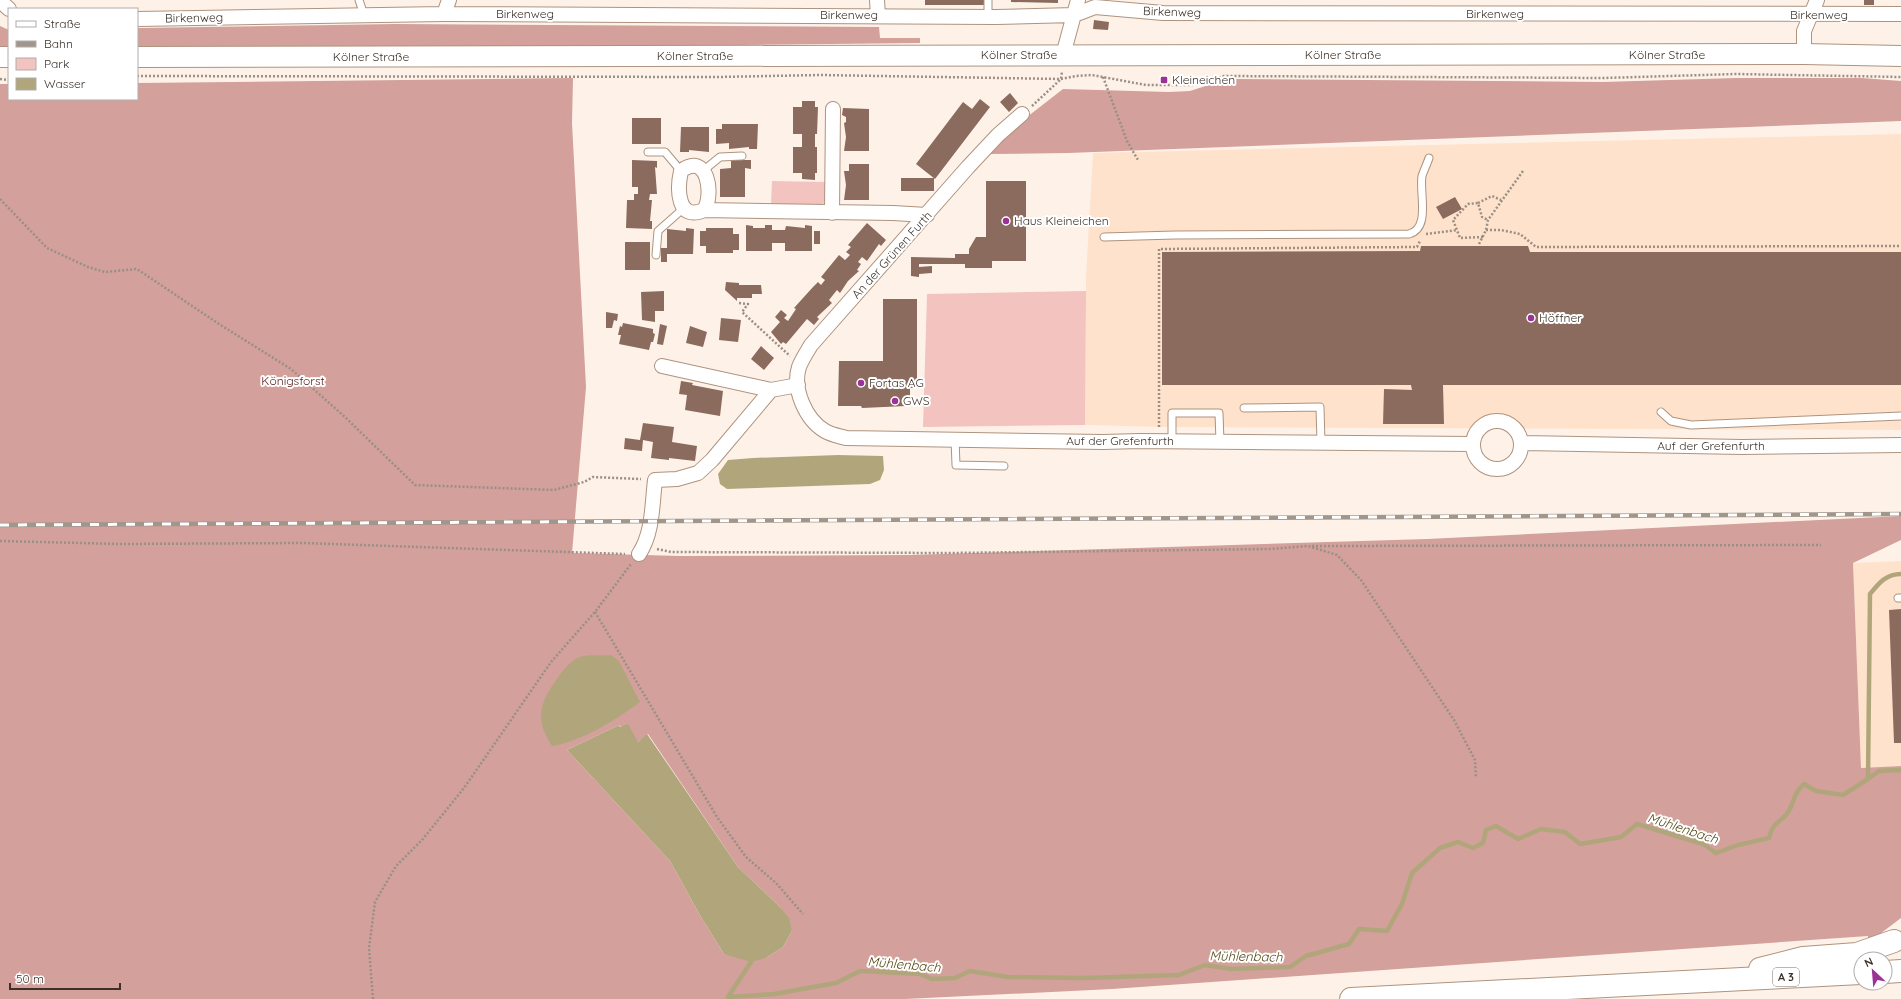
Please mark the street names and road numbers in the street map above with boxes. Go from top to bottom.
street label: Birkenweg [1143,3,1201,20]
street label: Birkenweg [496,6,554,21]
street label: Birkenweg [1466,6,1524,21]
street label: Birkenweg [820,7,878,22]
street label: Birkenweg [1790,7,1848,22]
street label: Birkenweg [165,9,223,26]
street label: Kölner Straße [981,47,1057,62]
street label: Kölner Straße [1305,47,1381,62]
street label: Kölner Straße [1629,47,1705,62]
street label: Kölner Straße [657,48,733,63]
street label: Kölner Straße [333,49,409,64]
street label: An der Grünen Furth [848,208,935,302]
street label: Auf der Grefenfurth [1066,433,1174,448]
street label: Auf der Grefenfurth [1657,438,1765,453]
road number: A 3 [1773,968,1799,986]

